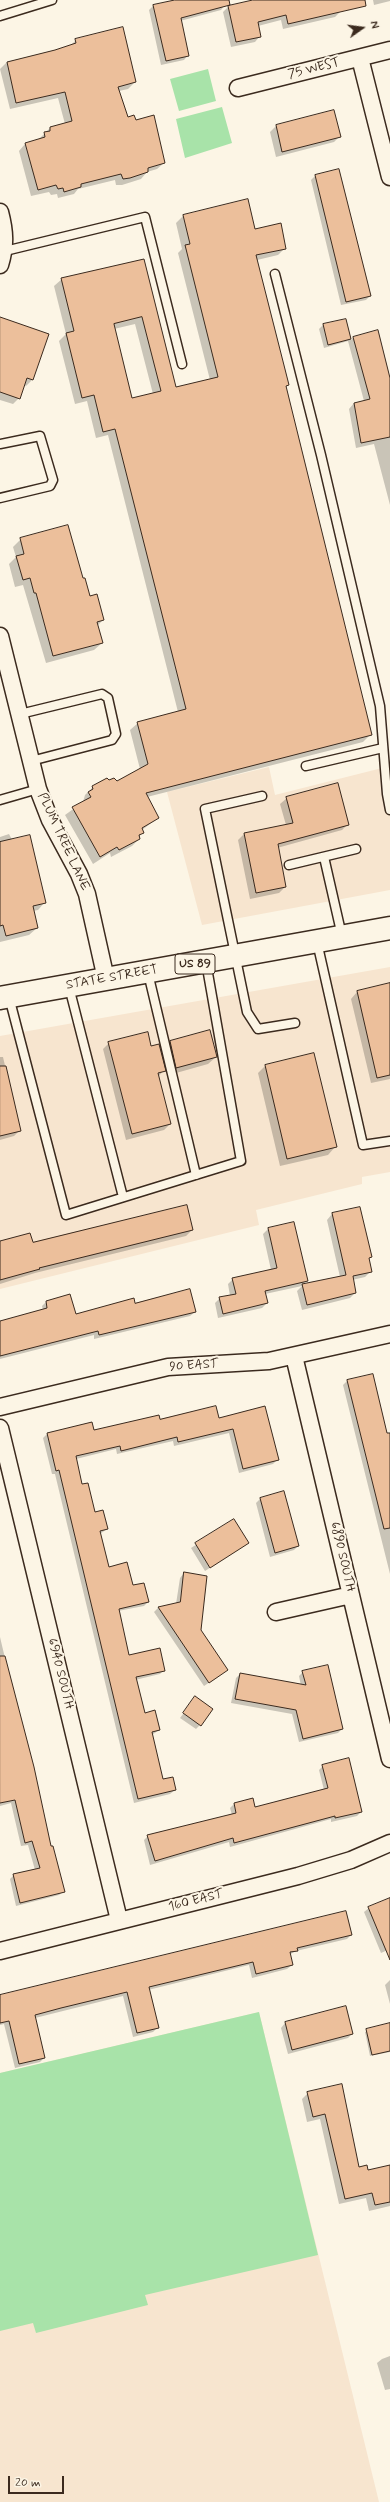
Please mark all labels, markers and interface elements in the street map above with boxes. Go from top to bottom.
north arrow [342,8,382,48]
text: N [366,20,381,30]
street label: 75 WEST [286,55,342,83]
street label: PLUM TREE LANE [33,791,93,893]
road number: US 89 [175,954,215,974]
street label: STATE STREET [65,962,159,994]
street label: 90 EAST [169,1357,219,1375]
street label: 6890 SOUTH [326,1520,358,1594]
street label: 6940 SOUTH [44,1637,76,1711]
street label: 160 EAST [167,1887,225,1915]
scale bar [10,2468,66,2494]
text: 20 m [15,2475,41,2491]

